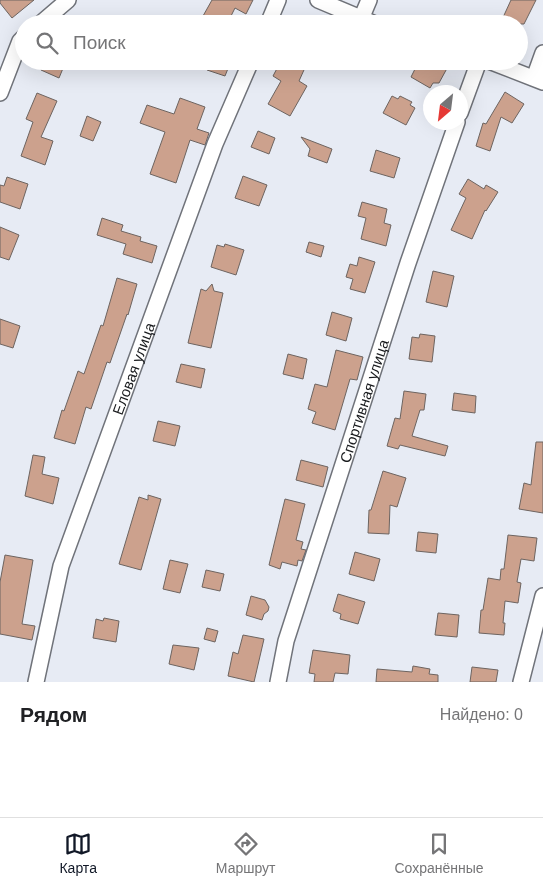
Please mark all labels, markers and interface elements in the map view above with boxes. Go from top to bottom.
search box [15,15,528,70]
icon: search [33,29,61,57]
text: Поиск [73,32,126,53]
north arrow [423,85,468,130]
street label: Еловая улица [108,319,158,417]
street label: Спортивная улица [336,336,392,465]
text: Рядом [20,703,87,726]
text: Найдено: 0 [440,706,523,723]
tab: Карта [59,830,97,876]
tab: Маршрут [216,830,276,876]
tab: Сохранённые [394,830,484,876]

